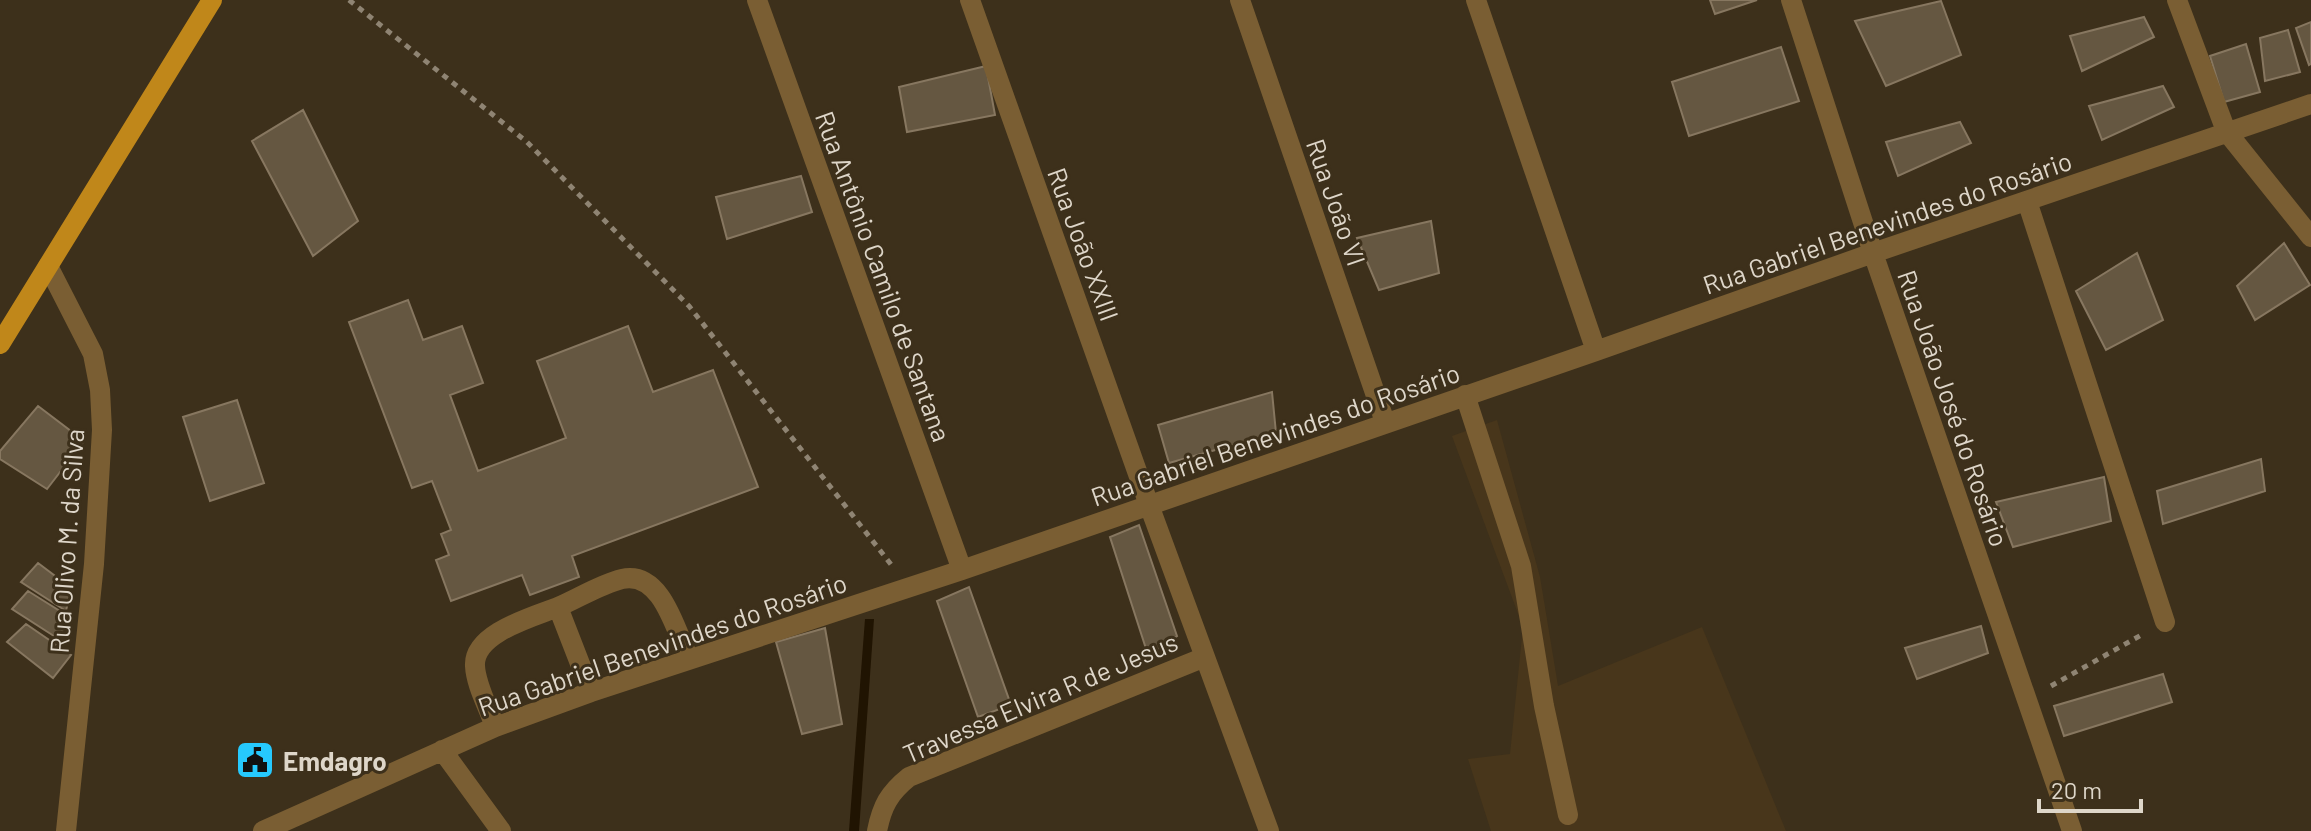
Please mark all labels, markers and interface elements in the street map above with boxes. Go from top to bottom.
street label: Rua Antônio Camilo de Santana [810,107,958,445]
street label: Rua João VI [1301,135,1373,269]
street label: Rua Gabriel Benevindes do Rosário [1698,144,2076,300]
street label: Rua João XXIII [1042,163,1126,325]
street label: Rua João José do Rosário [1892,266,2016,550]
street label: Rua Gabriel Benevindes do Rosário [1086,356,1464,512]
street label: Rua Olivo M. da Silva [43,428,89,654]
street label: Rua Gabriel Benevindes do Rosário [473,566,851,722]
street label: Travessa Elvira R de Jesus [898,625,1182,769]
public building icon: Emdagro [234,739,276,781]
place label: Emdagro [283,745,387,776]
scale bar [2039,763,2141,813]
text: 20 m [2051,775,2102,804]

